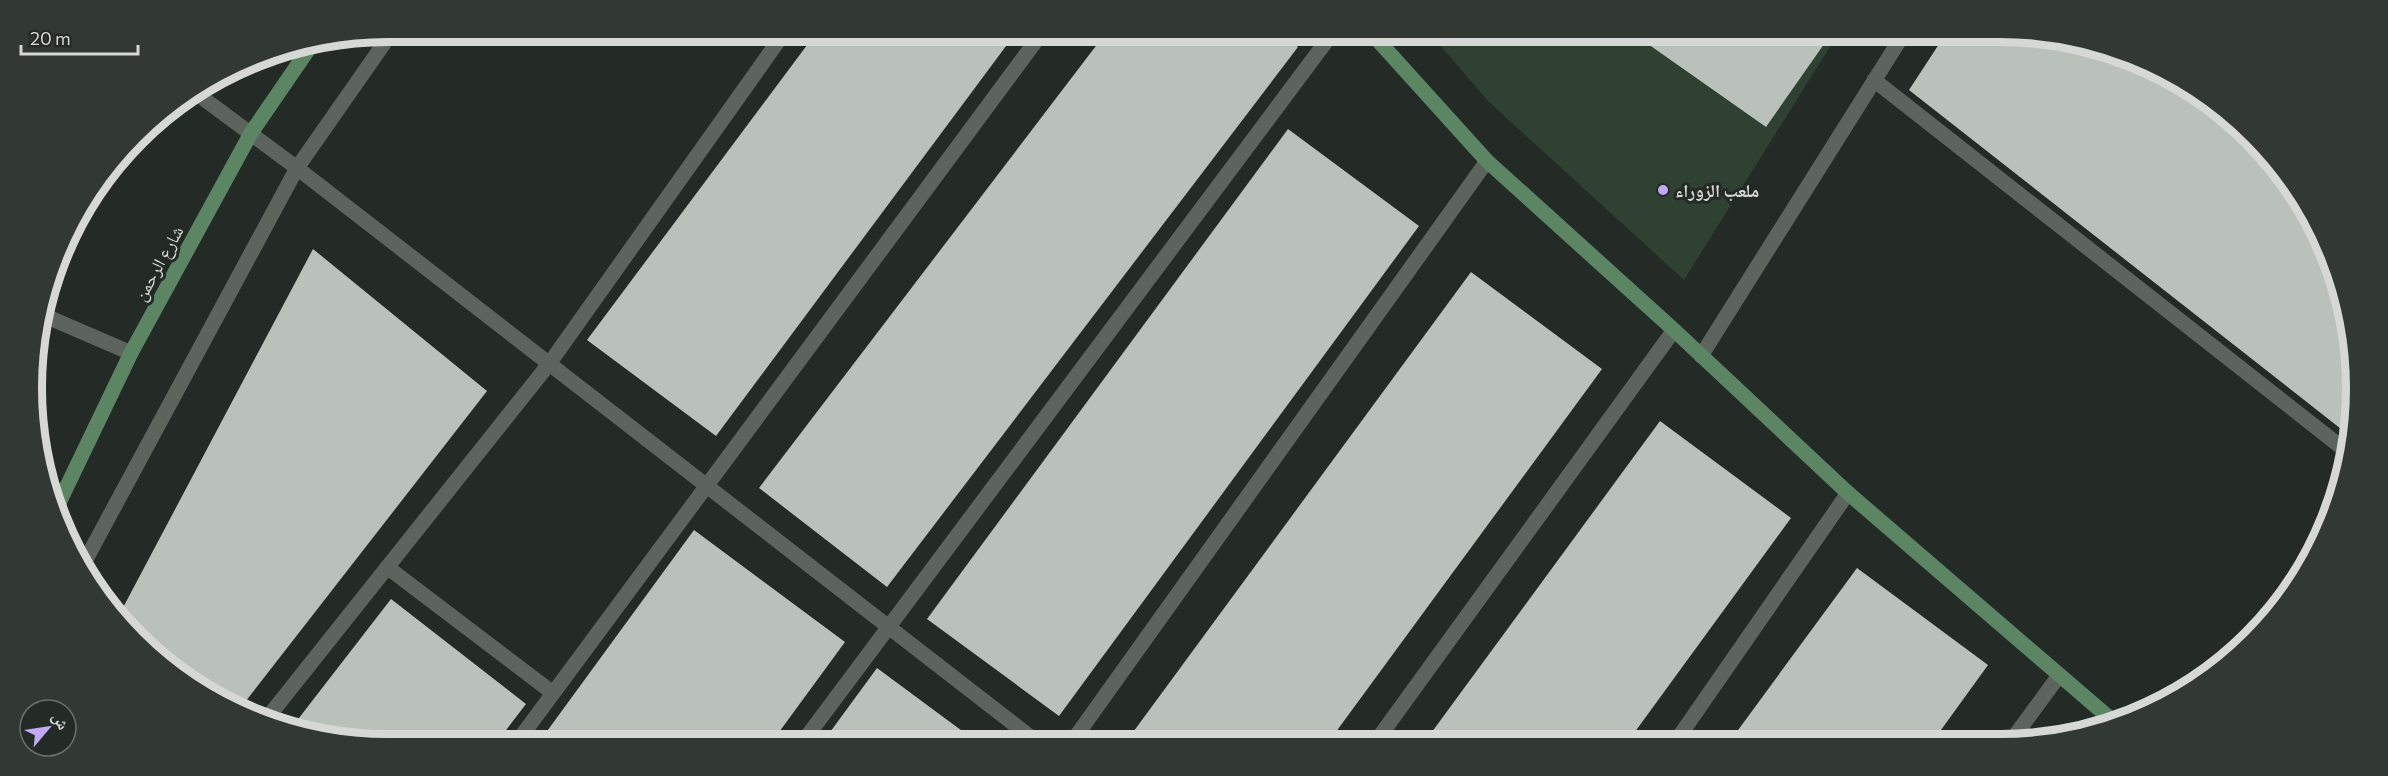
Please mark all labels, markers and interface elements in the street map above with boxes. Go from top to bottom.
scale bar [21,18,138,56]
text: 20 m [30,27,71,49]
place label: ملعب الزوراء [1675,179,1759,202]
marker: ملعب الزوراء [1656,183,1670,197]
street label: شارع الرحمن [128,222,188,305]
north arrow [18,698,78,758]
text: ش [48,708,74,733]

